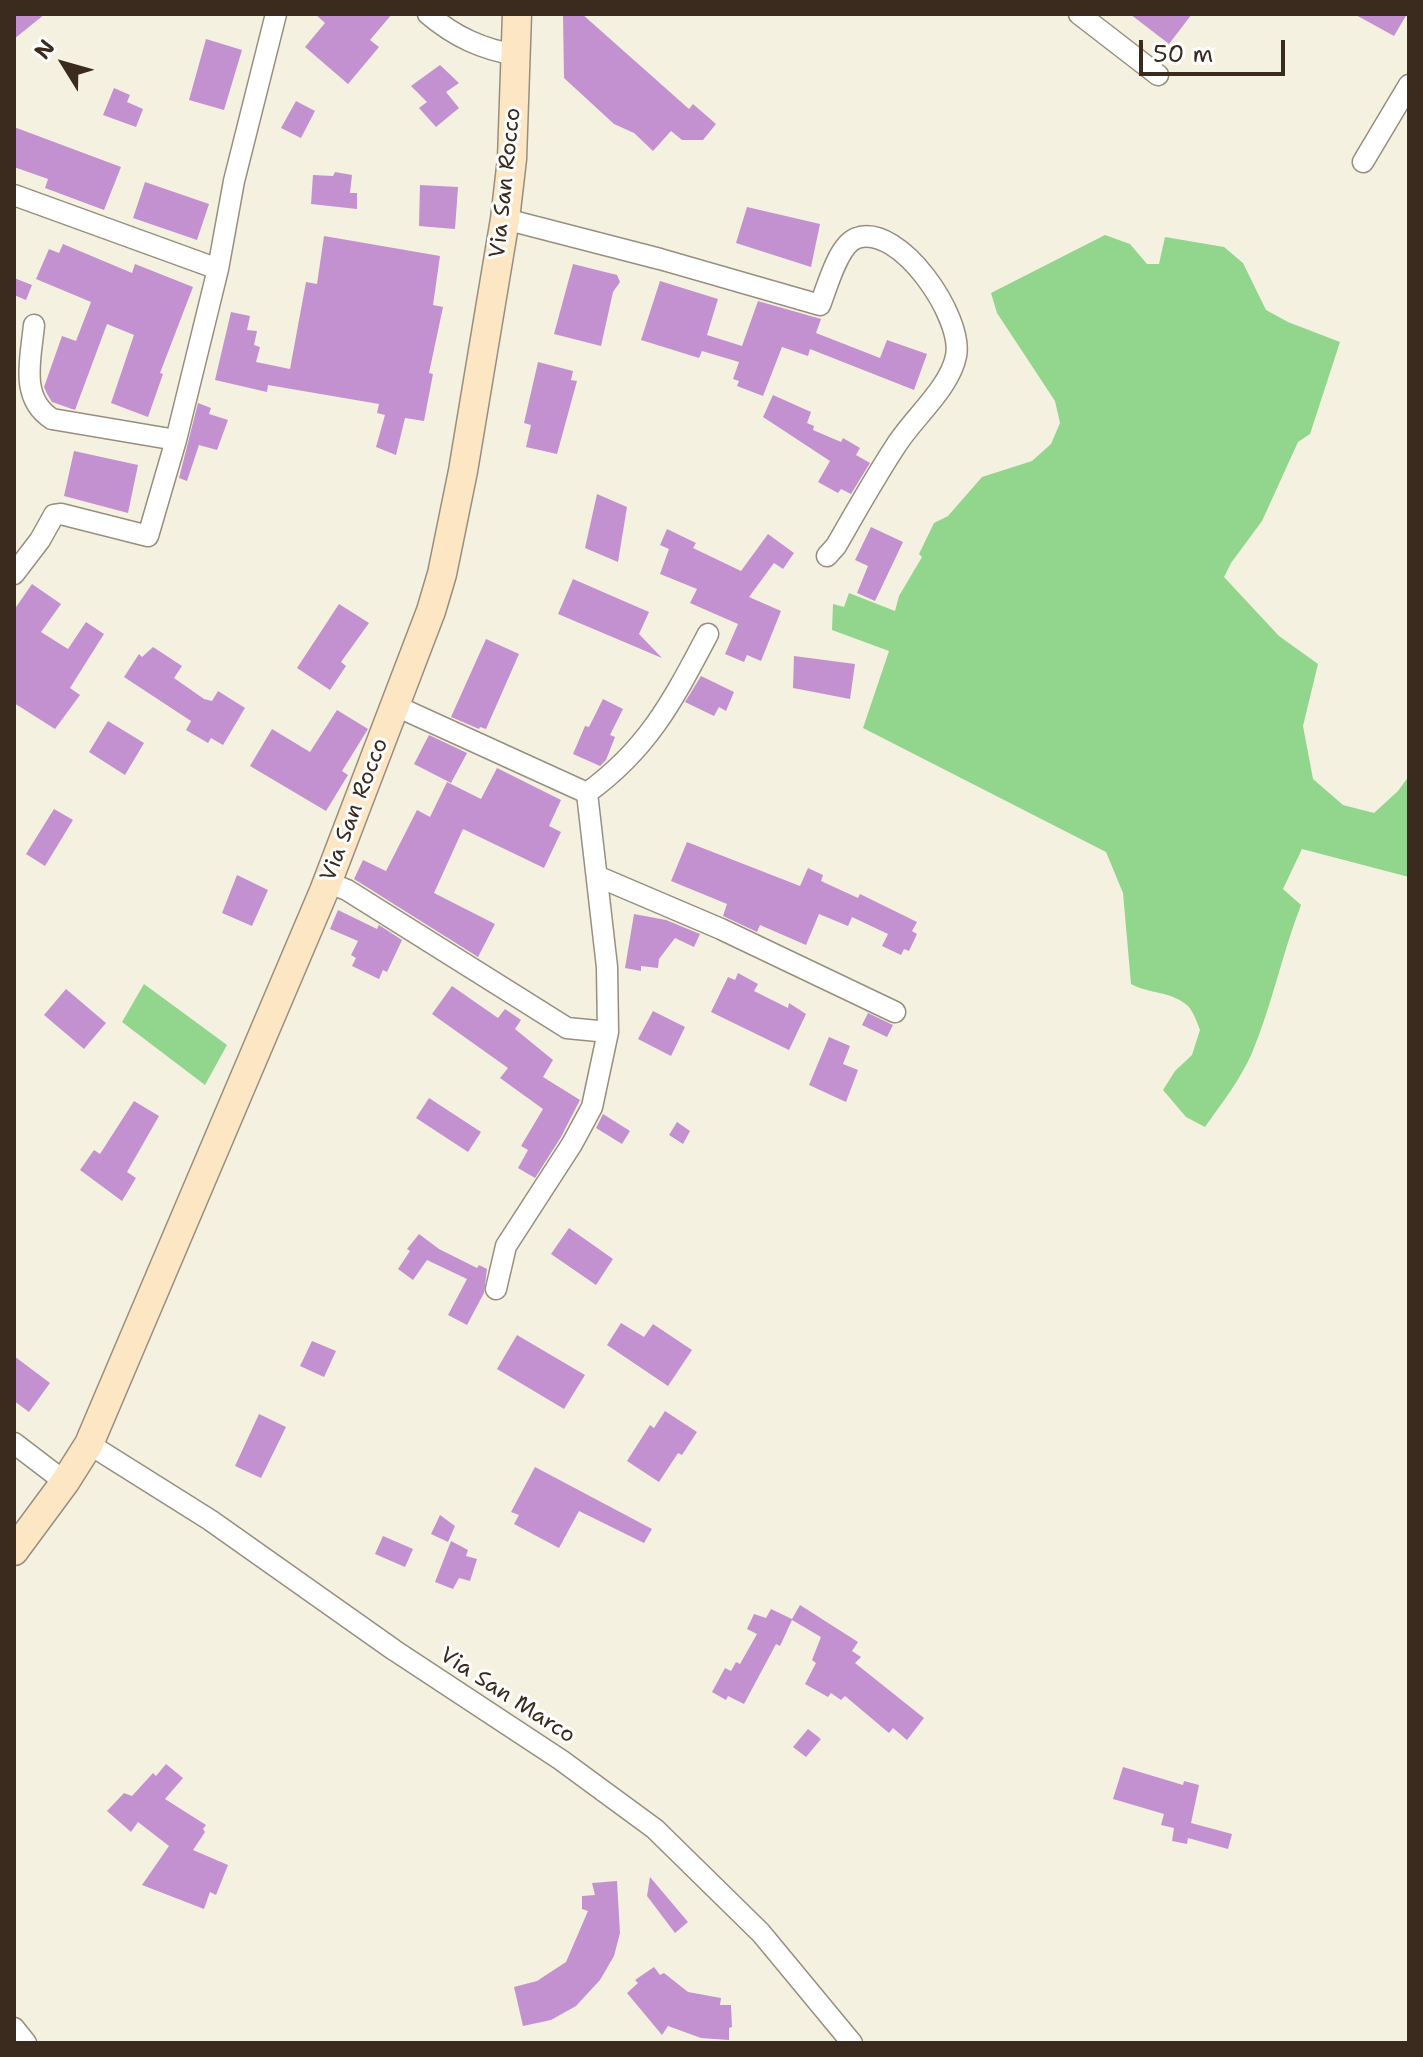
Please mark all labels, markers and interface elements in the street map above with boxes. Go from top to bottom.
north arrow [24,24,104,104]
scale bar [1143,24,1289,74]
text: N [28,34,61,65]
text: 50 m [1153,38,1213,70]
street label: Via San Rocco [485,107,527,259]
street label: Via San Rocco [316,735,394,885]
street label: Via San Marco [434,1642,580,1750]

